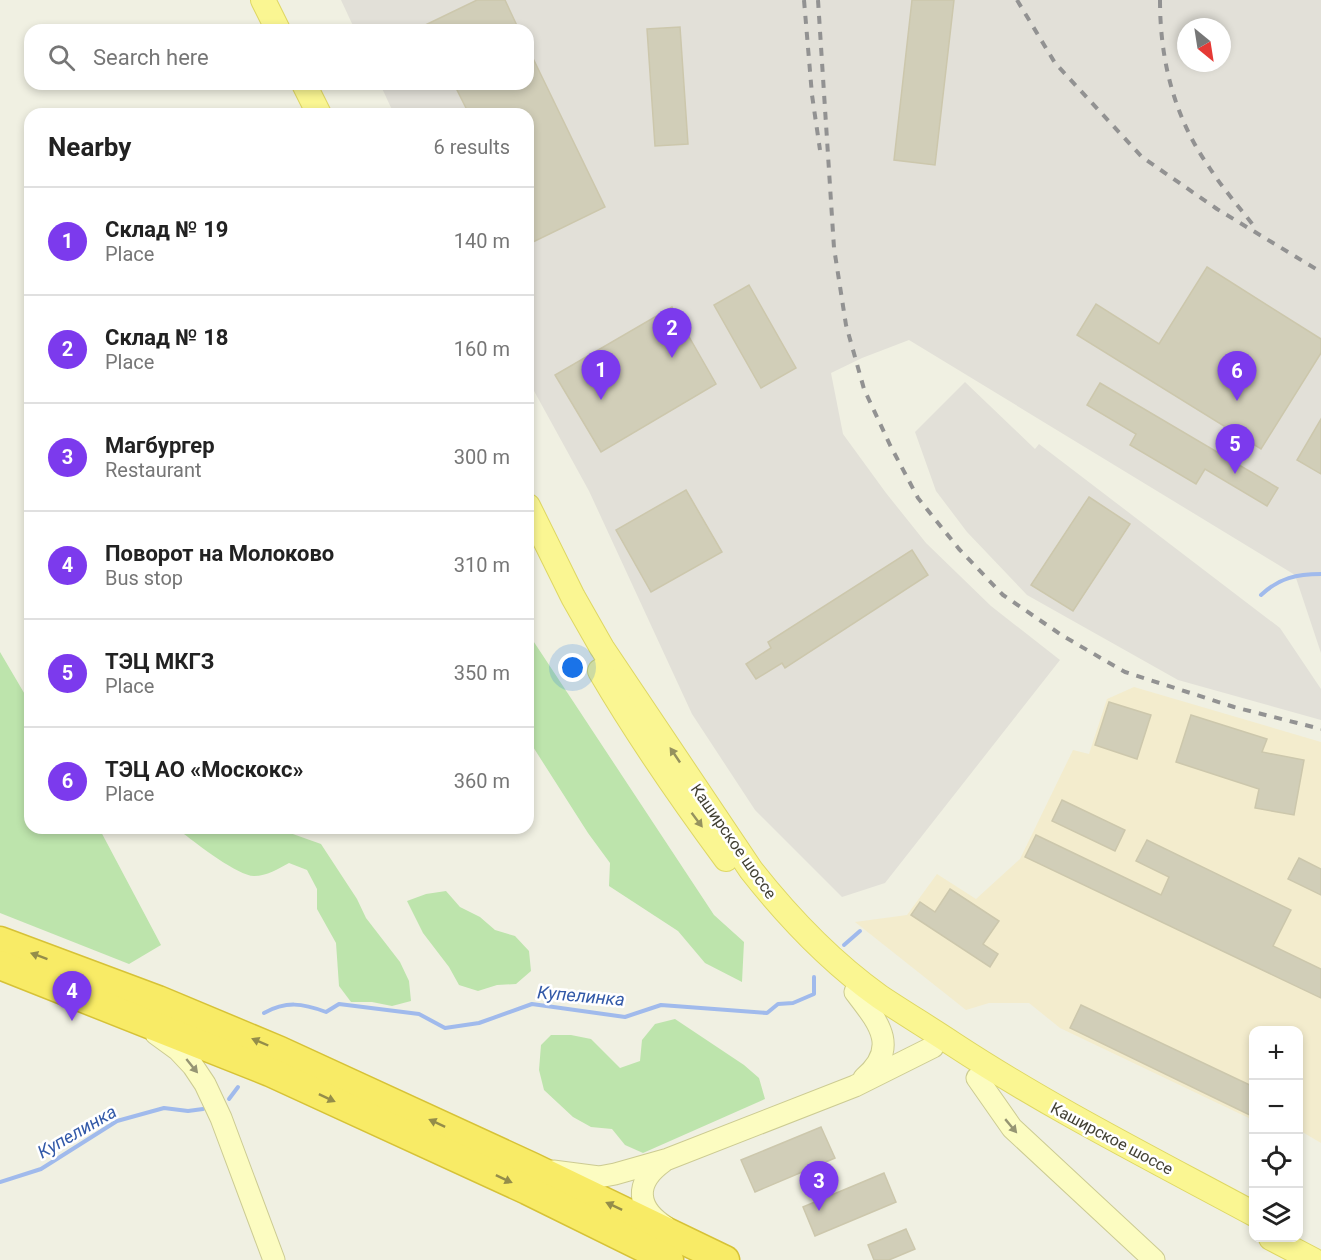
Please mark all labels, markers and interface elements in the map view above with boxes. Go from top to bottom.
north arrow [1177,18,1231,72]
search box [24,24,534,90]
icon: search [45,41,78,74]
text: Search here [93,45,209,70]
text: Nearby [48,132,131,162]
text: 6 results [434,135,510,159]
text: Склад № 19 [105,217,228,242]
text: 1 [62,229,73,253]
text: 140 m [454,229,510,253]
text: Place [105,242,154,266]
pin: 2 [652,308,692,358]
text: Склад № 18 [105,325,228,350]
text: 2 [62,337,73,361]
text: 160 m [454,337,510,361]
text: Place [105,350,154,374]
pin: 1 [582,350,620,400]
pin: 6 [1218,352,1256,401]
pin: 5 [1216,424,1254,474]
text: Магбургер [105,433,215,458]
text: 3 [62,445,73,469]
text: 300 m [454,445,510,469]
text: Restaurant [105,458,202,482]
text: Поворот на Молоково [105,541,334,566]
text: 4 [62,553,73,577]
text: 310 m [454,553,510,577]
text: Bus stop [105,566,183,590]
text: ТЭЦ МКГЗ [105,649,214,674]
your location [558,653,587,682]
text: 5 [62,661,73,685]
text: 350 m [454,661,510,685]
text: Place [105,674,154,698]
one-way arrow [669,748,681,764]
text: ТЭЦ АО «Москокс» [105,757,303,782]
text: 6 [62,769,73,793]
text: 360 m [454,769,510,793]
street label: Каширское шоссе [687,780,780,902]
text: Place [105,782,154,806]
one-way arrow [691,812,703,828]
one-way arrow [30,950,48,960]
pin: 4 [52,972,92,1021]
water label: Купелинка [536,981,626,1010]
map controls [1249,1026,1303,1242]
button: + [1249,1026,1303,1080]
one-way arrow [250,1037,268,1047]
one-way arrow [185,1058,198,1073]
button: − [1249,1080,1303,1134]
one-way arrow [318,1093,336,1103]
street label: Каширское шоссе [1047,1098,1176,1179]
water label: Купелинка [34,1101,120,1163]
one-way arrow [1004,1118,1017,1133]
one-way arrow [429,1119,446,1128]
button: locate [1249,1134,1303,1188]
pin: 3 [800,1162,838,1211]
one-way arrow [495,1175,512,1184]
button: layers [1249,1188,1303,1242]
one-way arrow [605,1202,622,1211]

